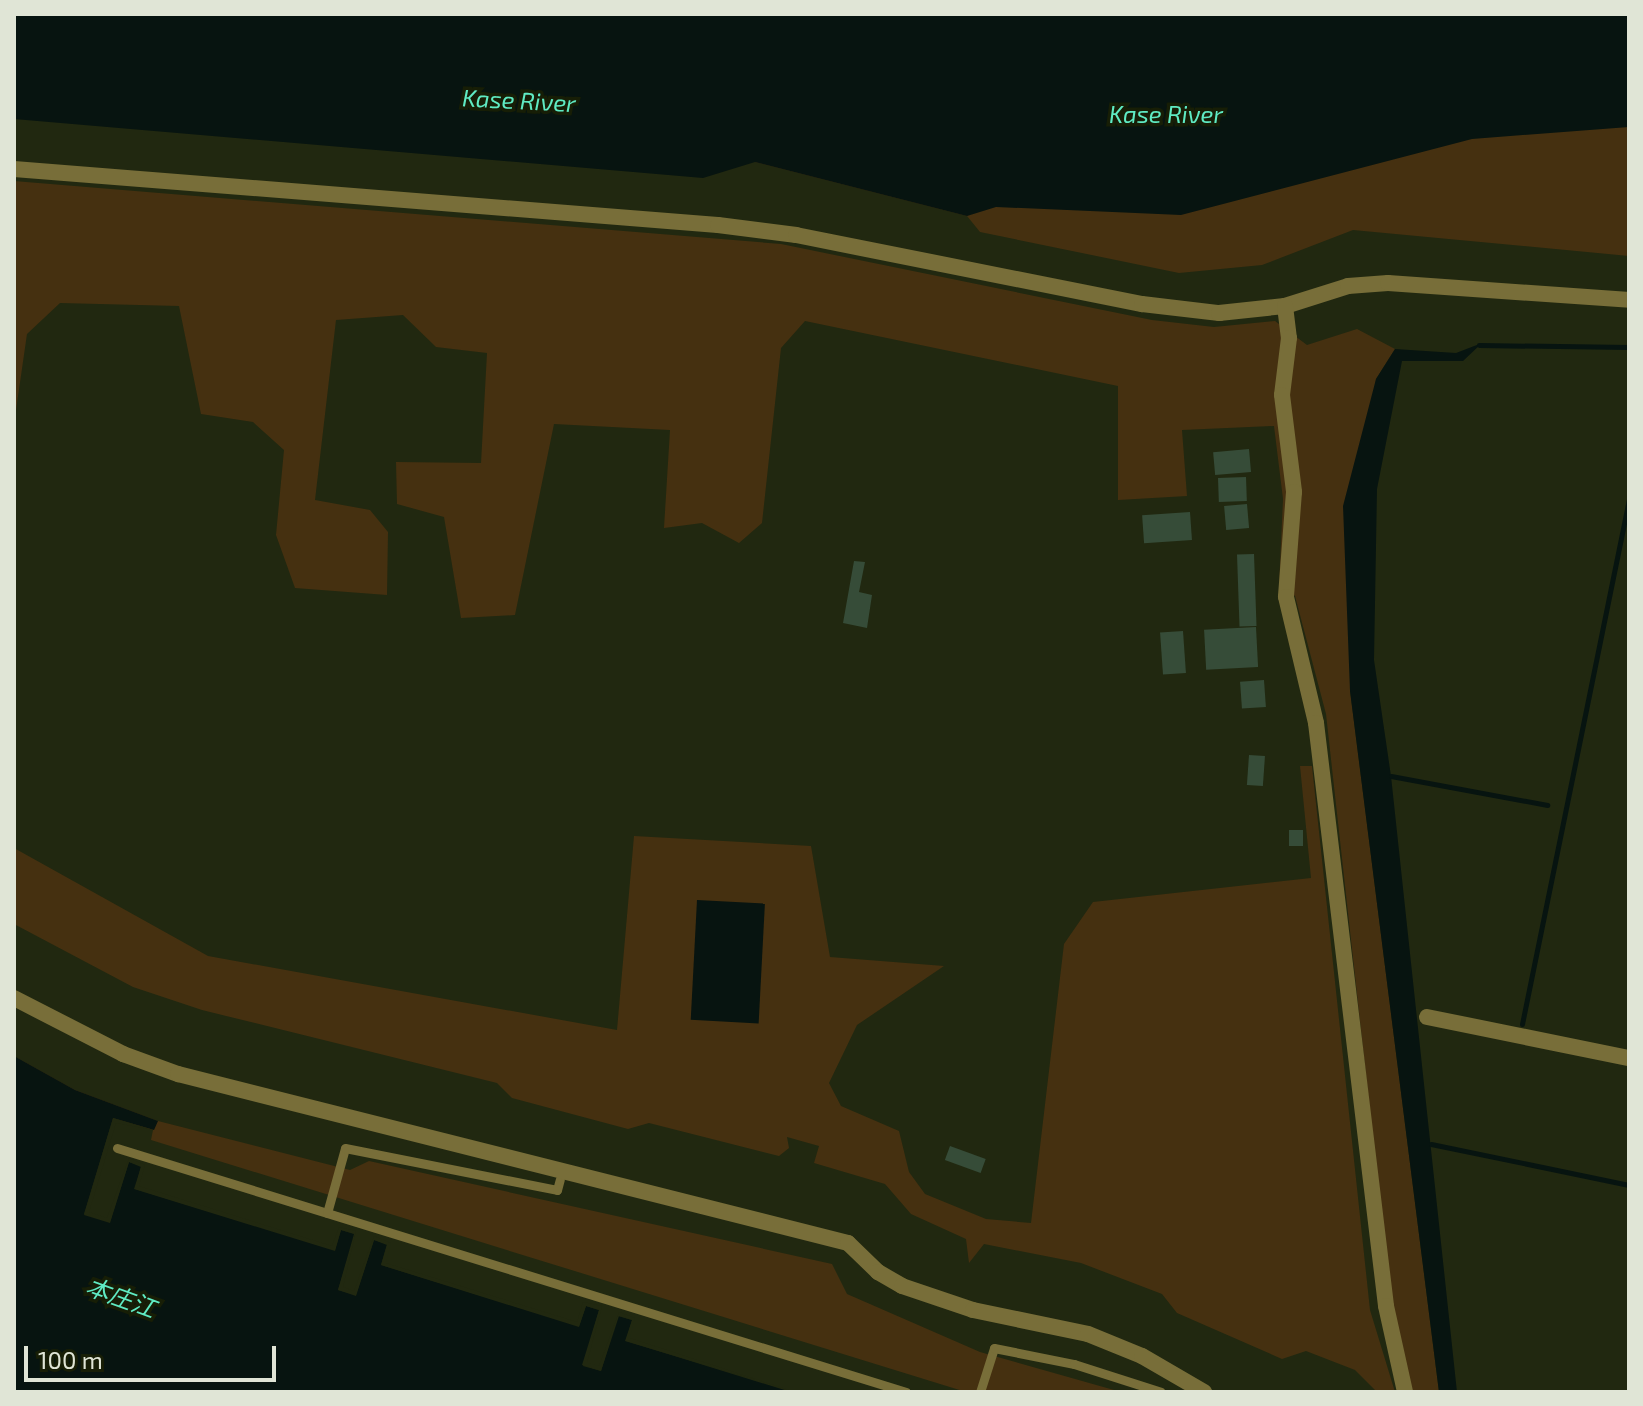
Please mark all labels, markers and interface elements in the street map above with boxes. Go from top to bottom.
water label: Kase River [461,83,577,117]
water label: Kase River [1109,100,1223,128]
water label: 本庄江 [82,1271,160,1323]
scale bar [28,1330,280,1380]
text: 100 m [38,1345,103,1374]

